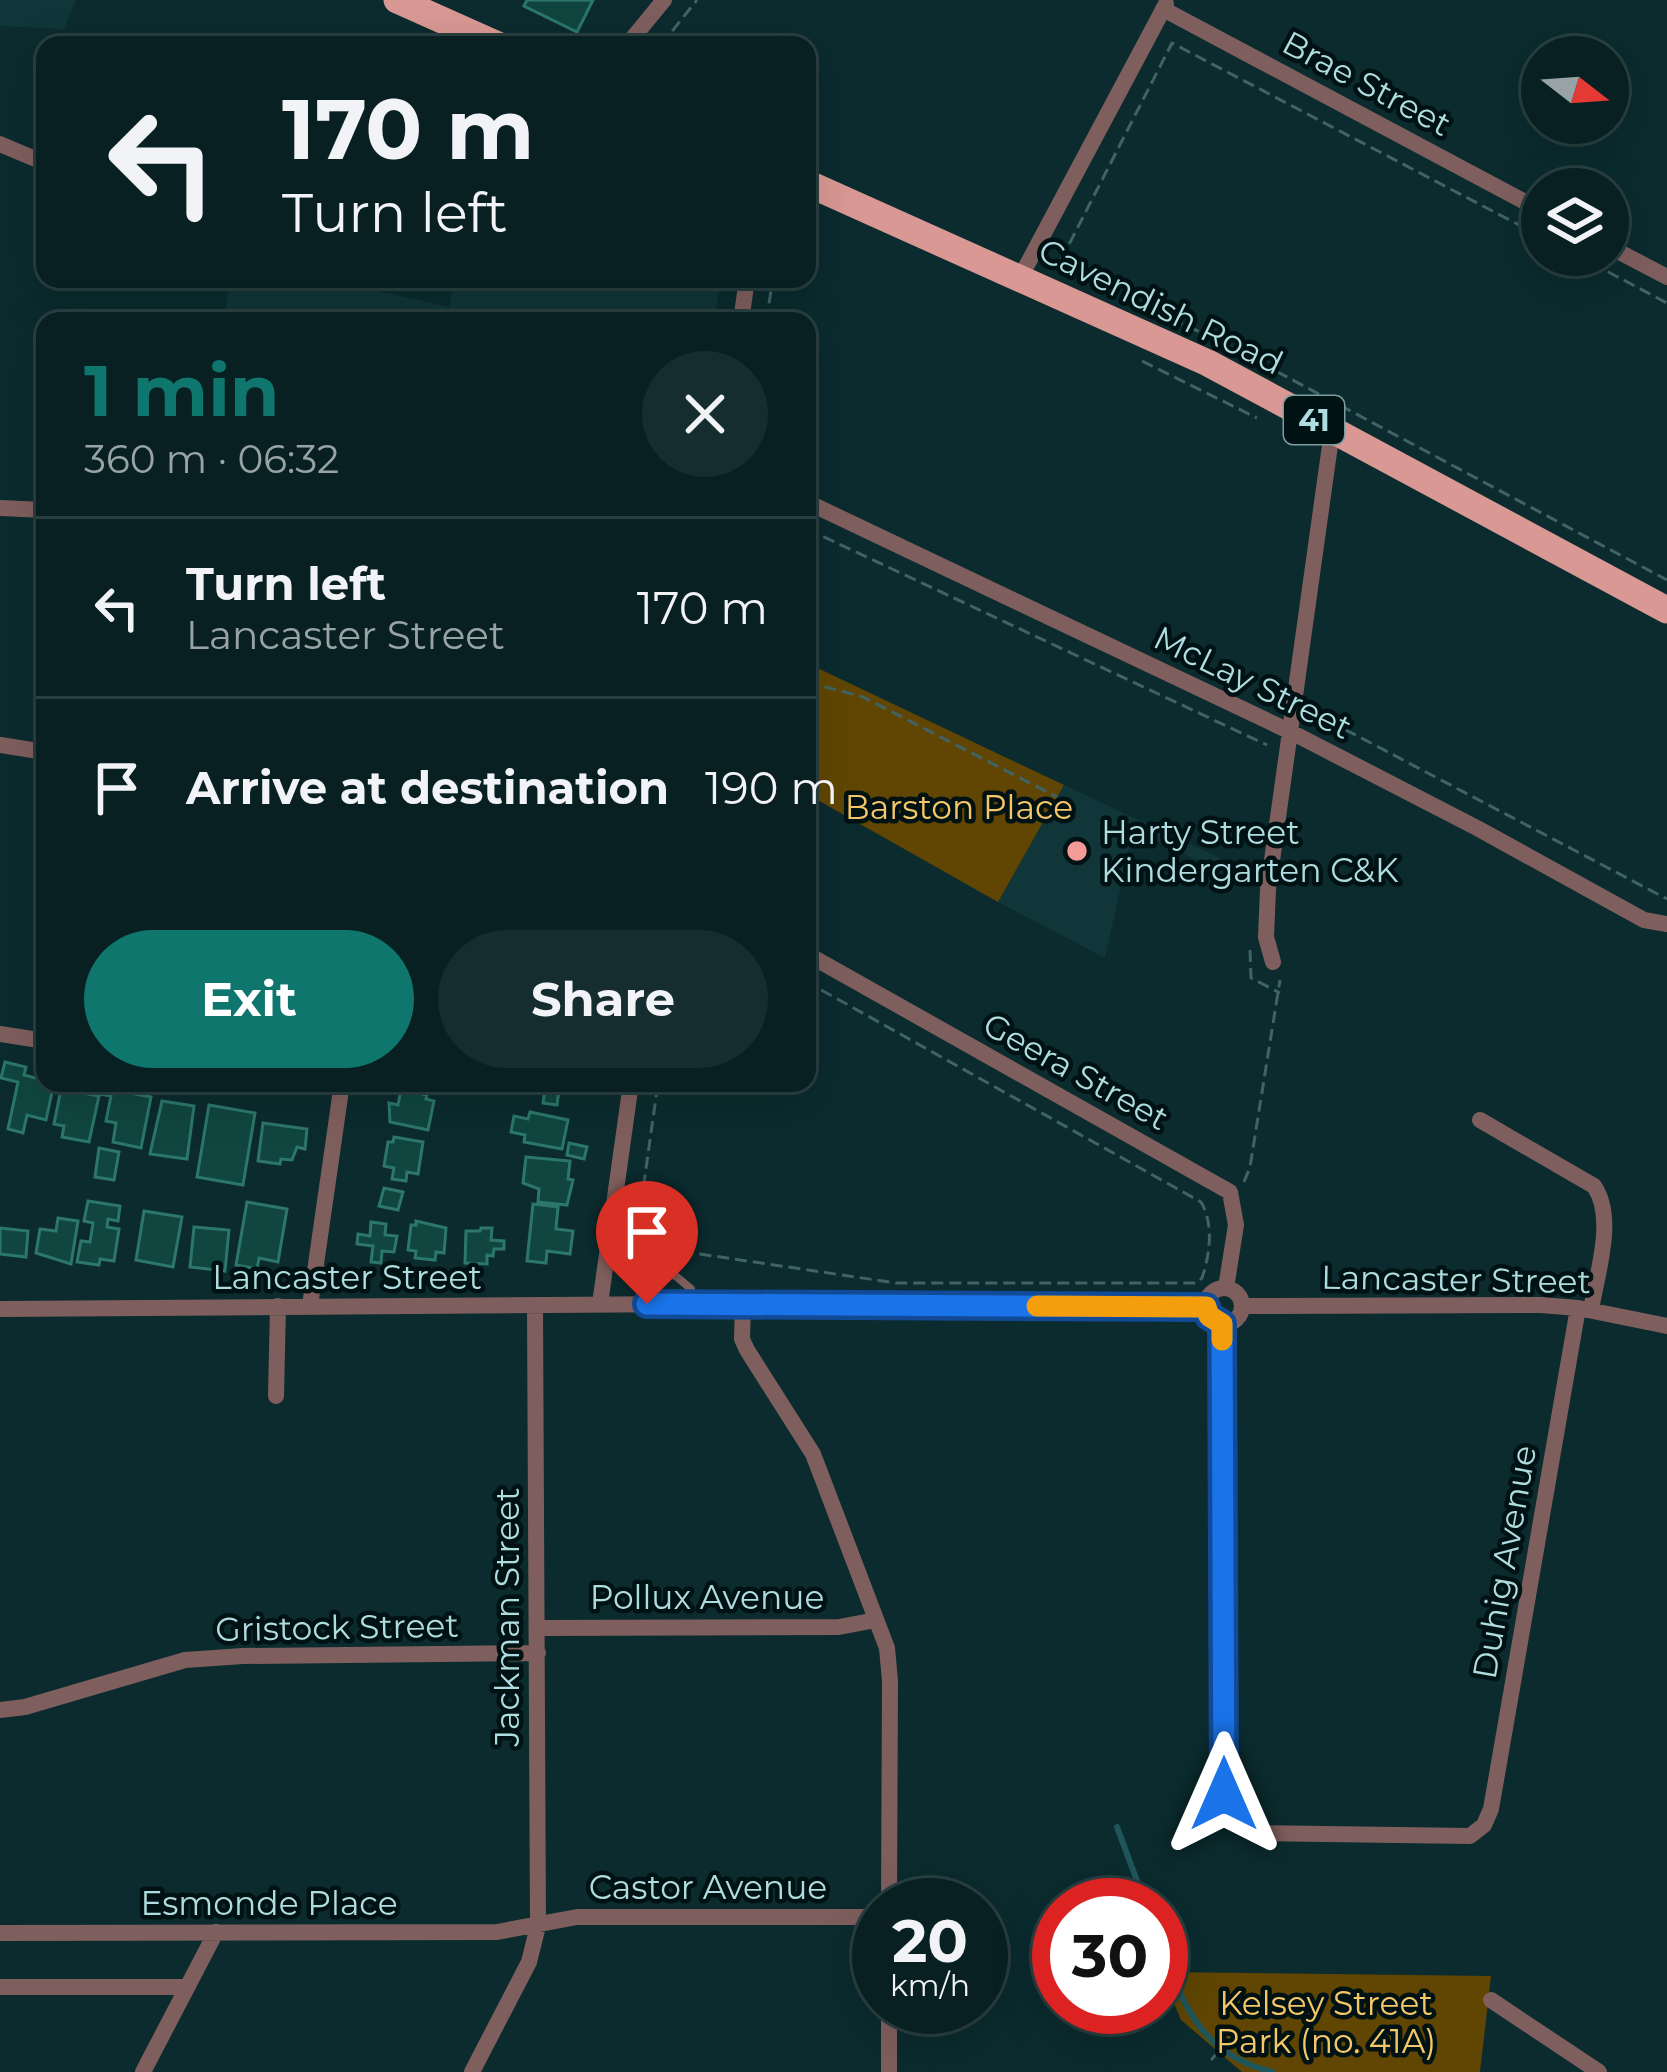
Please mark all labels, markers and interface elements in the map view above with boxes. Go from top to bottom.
street label: Brae Street [1276,22,1458,144]
north arrow [1521,36,1629,144]
map controls [1521,36,1629,276]
text: 170 m [282,78,534,180]
icon: left [84,84,240,240]
button: layers [1521,168,1629,276]
text: Turn left [282,180,508,246]
street label: Cavendish Road [1032,230,1290,382]
text: 1 min [84,346,280,434]
button: close [642,351,768,477]
road number: 41 [1284,396,1344,444]
text: 360 m · 06:32 [84,435,339,483]
text: Turn left [186,556,386,611]
icon: left [84,575,150,641]
text: 170 m [637,580,768,635]
text: Lancaster Street [186,611,505,659]
street label: McLay Street [1148,617,1358,747]
icon: arrive [84,755,150,821]
text: Arrive at destination [186,760,669,815]
text: 190 m [705,760,838,815]
park label: Barston Place [845,787,1073,827]
place label: Harty Street Kindergarten C&K [1101,812,1399,890]
marker: Harty Street Kindergarten C&K [1064,838,1090,864]
button: Exit [84,930,414,1068]
button: Share [438,930,768,1068]
street label: Geera Street [977,1004,1175,1138]
pin [596,1181,698,1304]
icon: arrive [614,1199,680,1265]
street label: Lancaster Street [212,1257,482,1297]
street label: Lancaster Street [1321,1257,1591,1301]
street label: Duhig Avenue [1464,1442,1544,1682]
street label: Jackman Street [487,1487,527,1748]
street label: Pollux Avenue [590,1577,824,1617]
street label: Gristock Street [215,1605,459,1649]
position arrow [1161,1731,1287,1857]
street label: Castor Avenue [589,1867,827,1907]
speed limit sign: 30 [1032,1878,1188,2034]
street label: Esmonde Place [140,1883,398,1923]
text: 20 [892,1904,968,1977]
text: km/h [890,1967,970,2004]
park label: Kelsey Street Park (no. 41A) [1216,1983,1436,2061]

